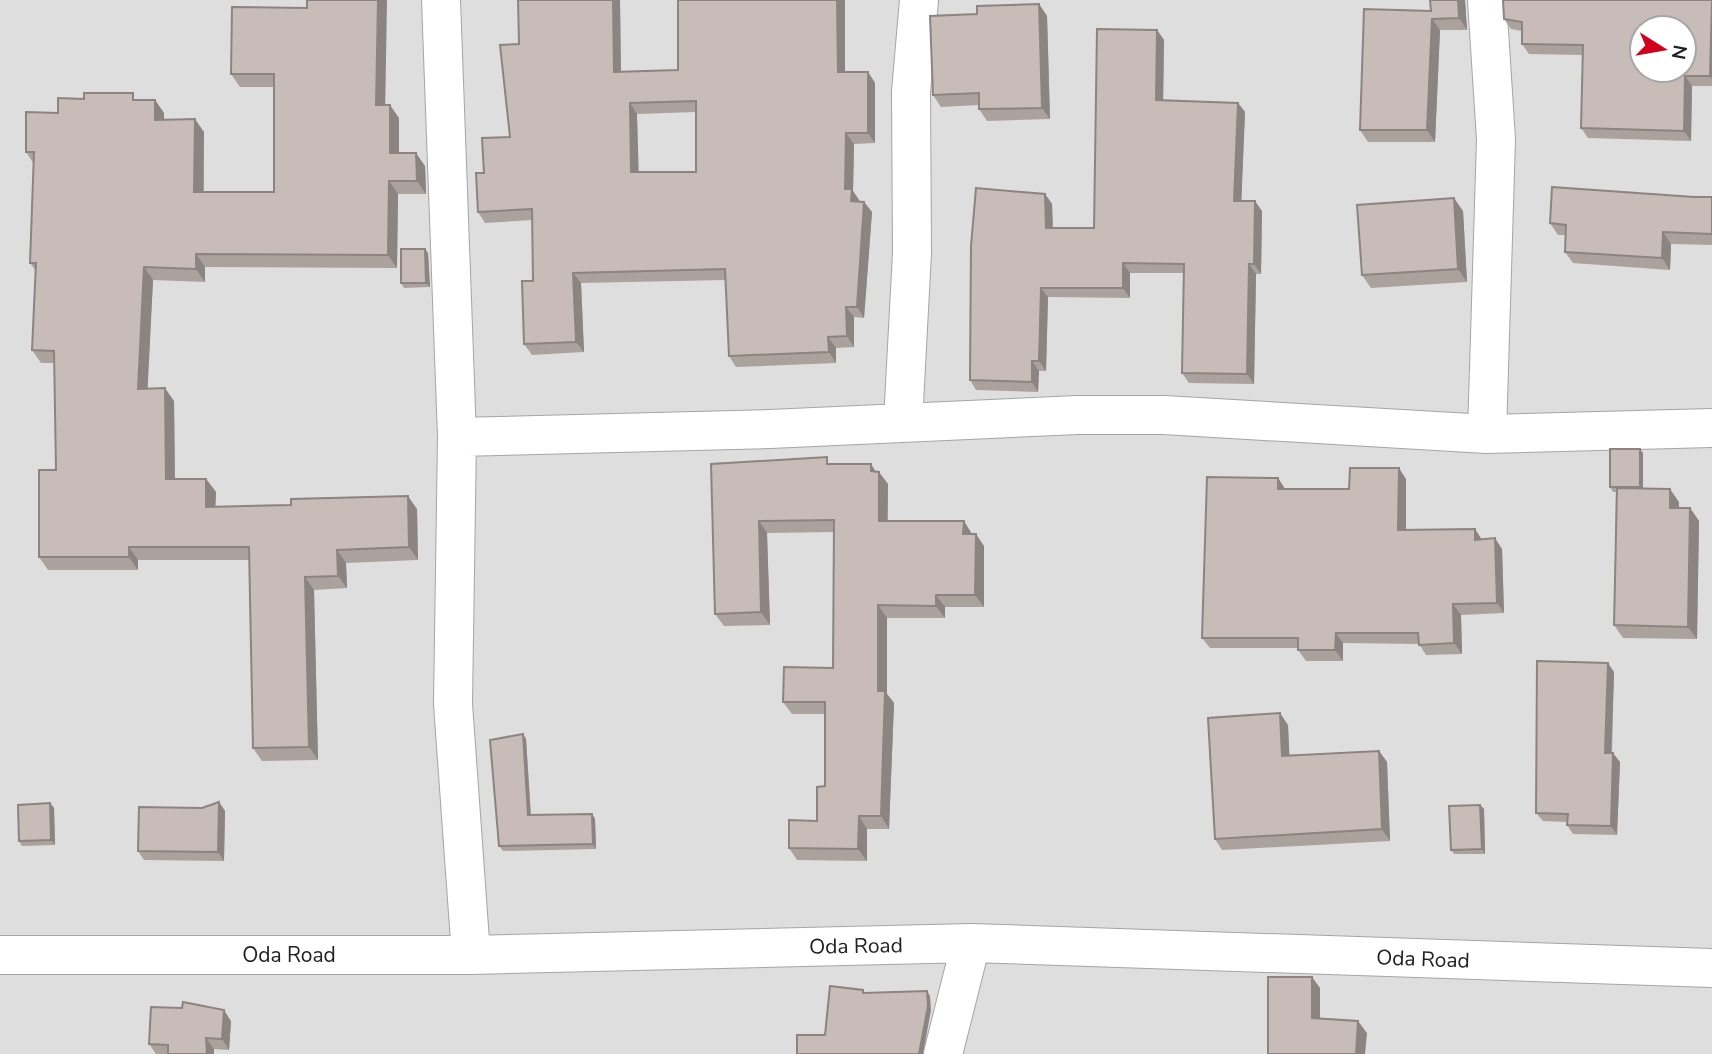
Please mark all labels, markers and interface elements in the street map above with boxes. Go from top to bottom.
north arrow [1628,14,1698,84]
text: N [1665,43,1693,62]
street label: Oda Road [809,931,903,961]
street label: Oda Road [242,941,336,969]
street label: Oda Road [1376,943,1470,975]

